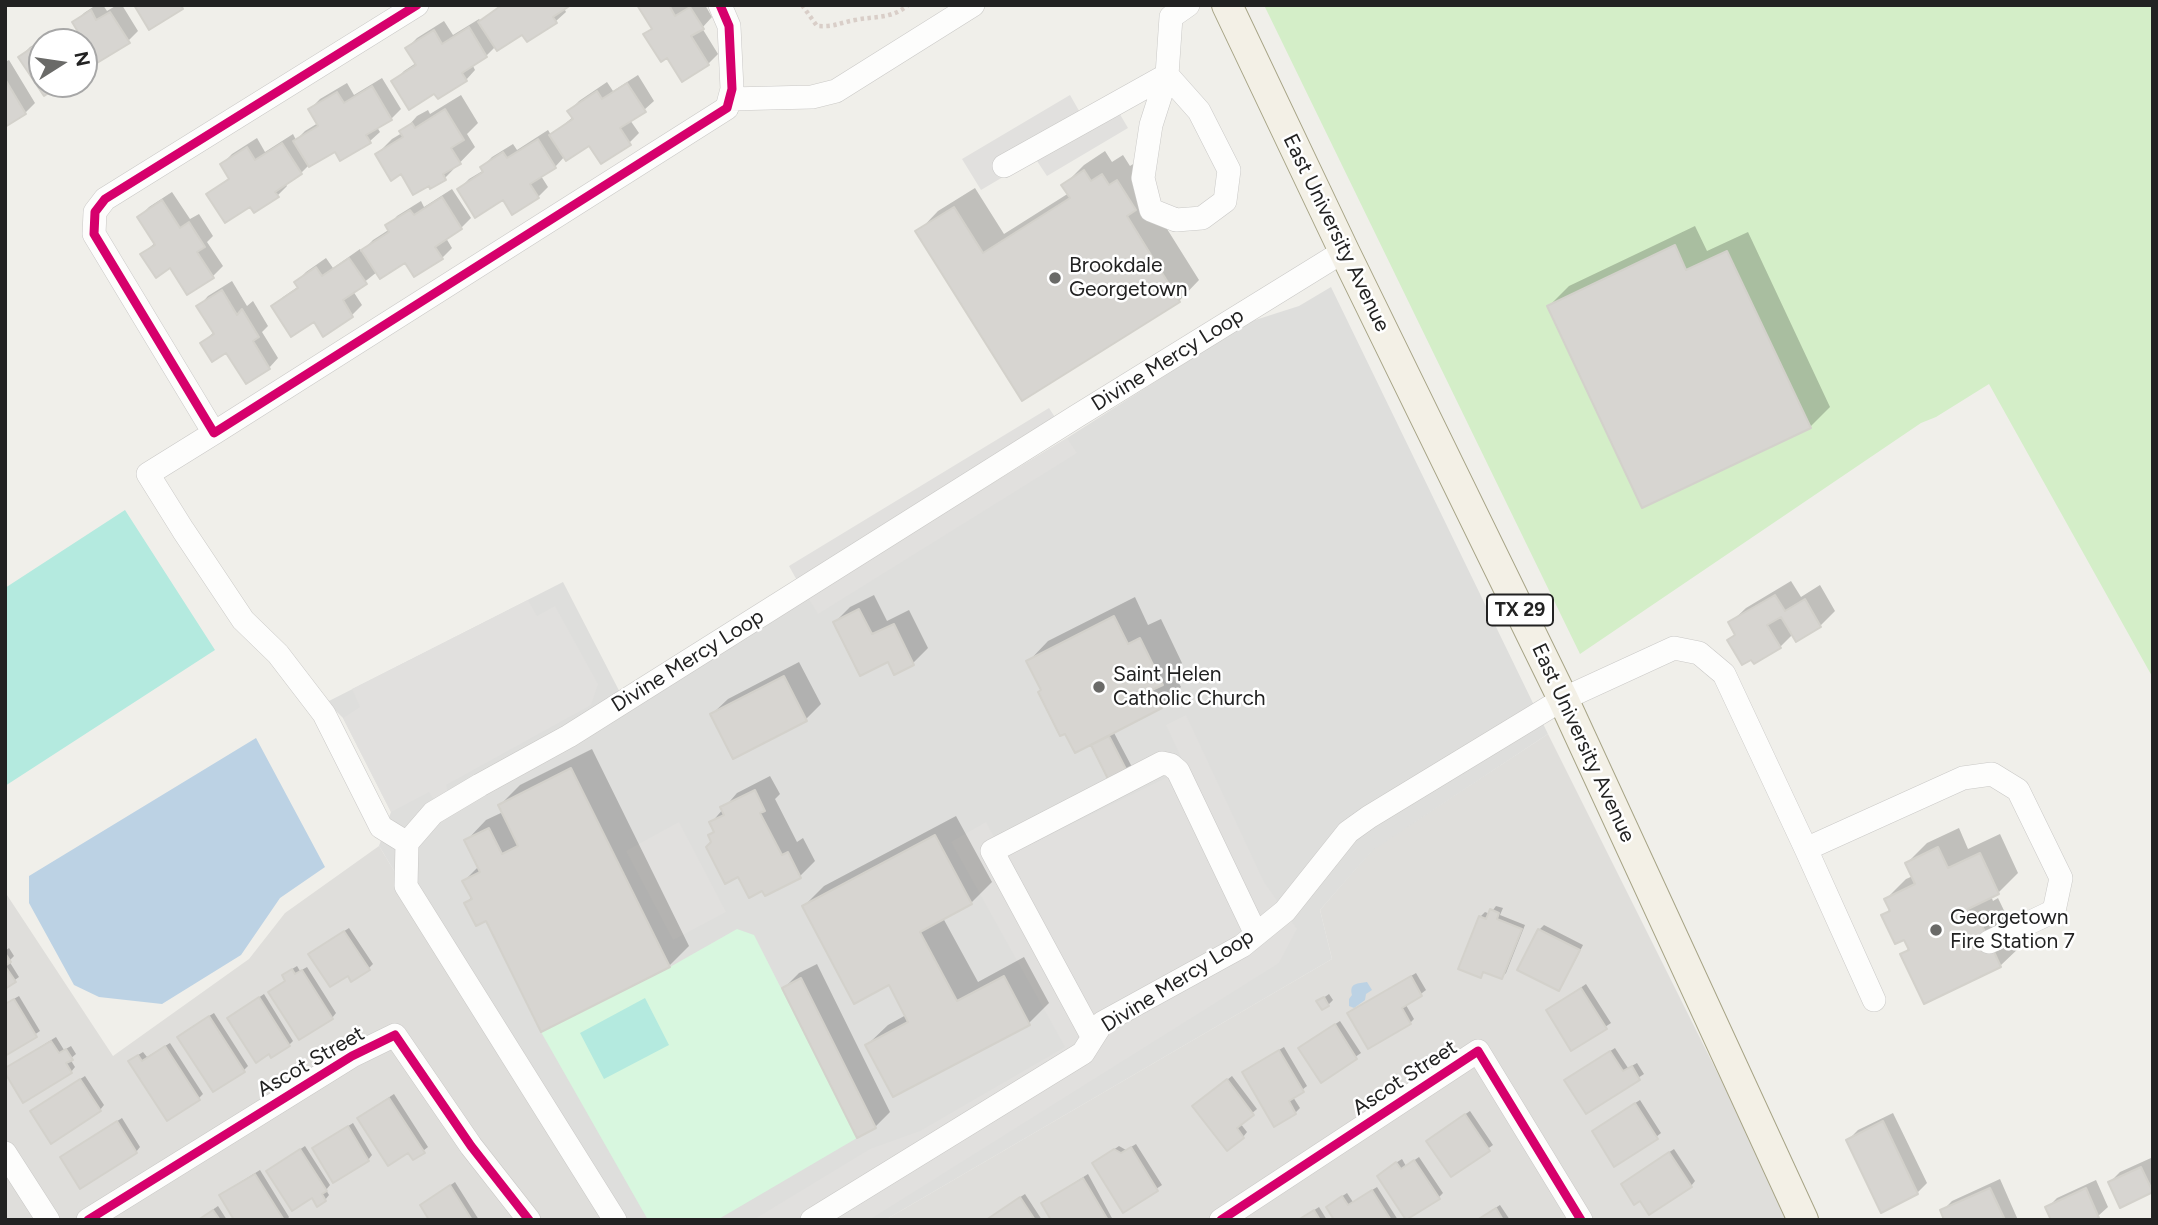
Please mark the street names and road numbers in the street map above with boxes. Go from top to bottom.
street label: East University Avenue [1277,130,1395,336]
street label: Divine Mercy Loop [1087,303,1249,417]
road number: TX 29 [1487,594,1553,625]
street label: Divine Mercy Loop [607,604,769,718]
street label: East University Avenue [1526,640,1640,846]
street label: Divine Mercy Loop [1097,924,1259,1038]
street label: Ascot Street [253,1021,369,1103]
street label: Ascot Street [1348,1035,1462,1121]

